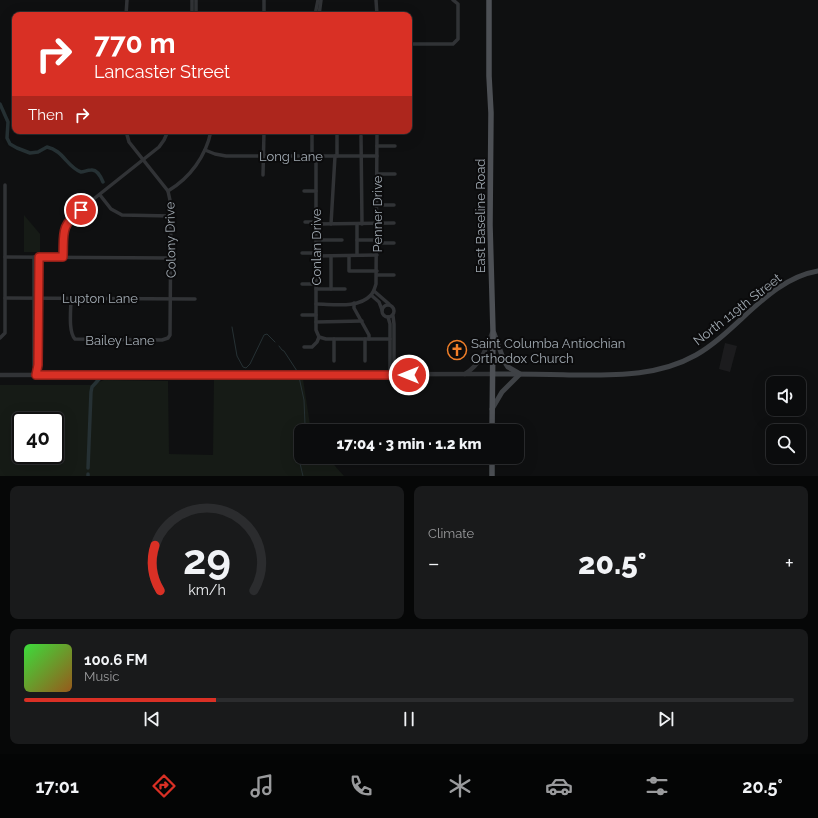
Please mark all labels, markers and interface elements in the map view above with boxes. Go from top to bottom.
text: 770 m [94,27,176,60]
icon: right [28,28,80,80]
text: Lancaster Street [94,61,230,82]
icon: right [71,104,93,126]
text: Then [28,106,63,124]
street label: Long Lane [259,149,323,164]
street label: East Baseline Road [473,159,488,273]
street label: Penner Drive [370,175,385,252]
pin [64,193,98,227]
icon: arrive [70,199,92,221]
street label: Colony Drive [162,201,179,278]
street label: Conlan Drive [309,208,324,285]
street label: North 119th Street [690,270,785,348]
street label: Lupton Lane [62,291,138,306]
street label: Bailey Lane [85,333,155,348]
place label: Saint Columba Antiochian Orthodox Church [471,336,625,366]
church icon: Saint Columba Antiochian Orthodox Church [446,339,468,361]
position arrow [388,354,430,396]
map controls [766,376,806,464]
button: sound [766,376,806,416]
speed limit sign: 40 [12,412,64,464]
button: search [766,424,806,464]
text: 17:04 · 3 min · 1.2 km [337,435,481,453]
text: Climate [428,526,474,541]
text: 29 [183,534,231,583]
text: 20.5° [578,546,647,581]
text: − [428,550,440,576]
text: + [785,550,794,576]
text: km/h [188,581,226,597]
text: 100.6 FM [84,651,148,669]
text: Music [84,669,119,684]
icon: previous [141,708,163,730]
icon: pause [398,708,420,730]
icon: next [655,708,677,730]
icon: directions [150,772,178,800]
icon: music [248,772,276,800]
icon: phone [347,772,375,800]
icon: climate [446,772,474,800]
icon: car [545,772,573,800]
icon: filters [643,772,671,800]
text: 17:01 [35,776,79,797]
text: 20.5° [742,776,783,797]

